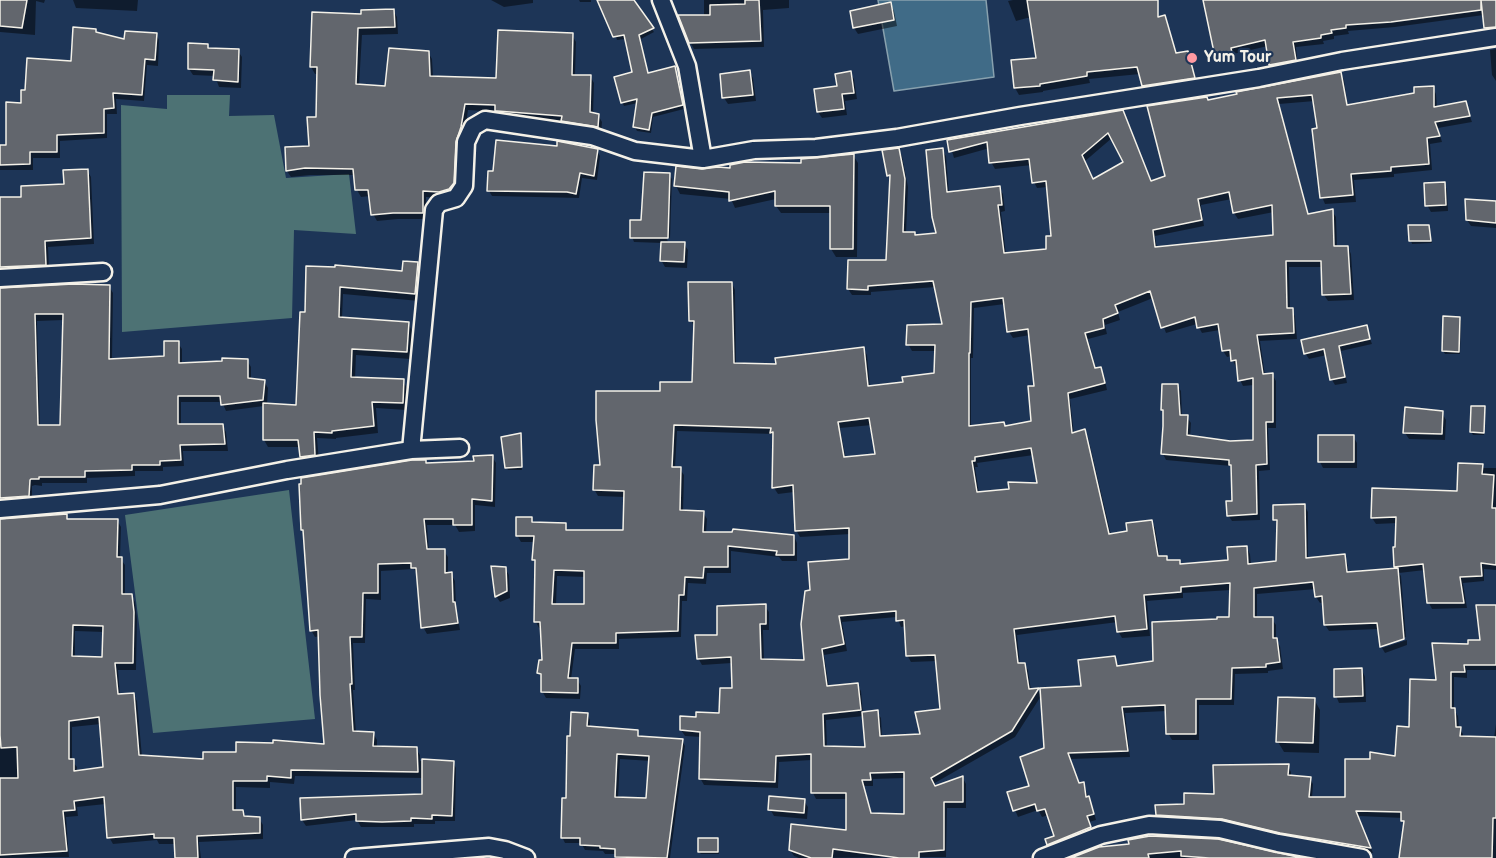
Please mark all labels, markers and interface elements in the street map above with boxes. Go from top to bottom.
place label: Yum Tour [1204,48,1271,68]
marker: Yum Tour [1185,51,1199,65]

